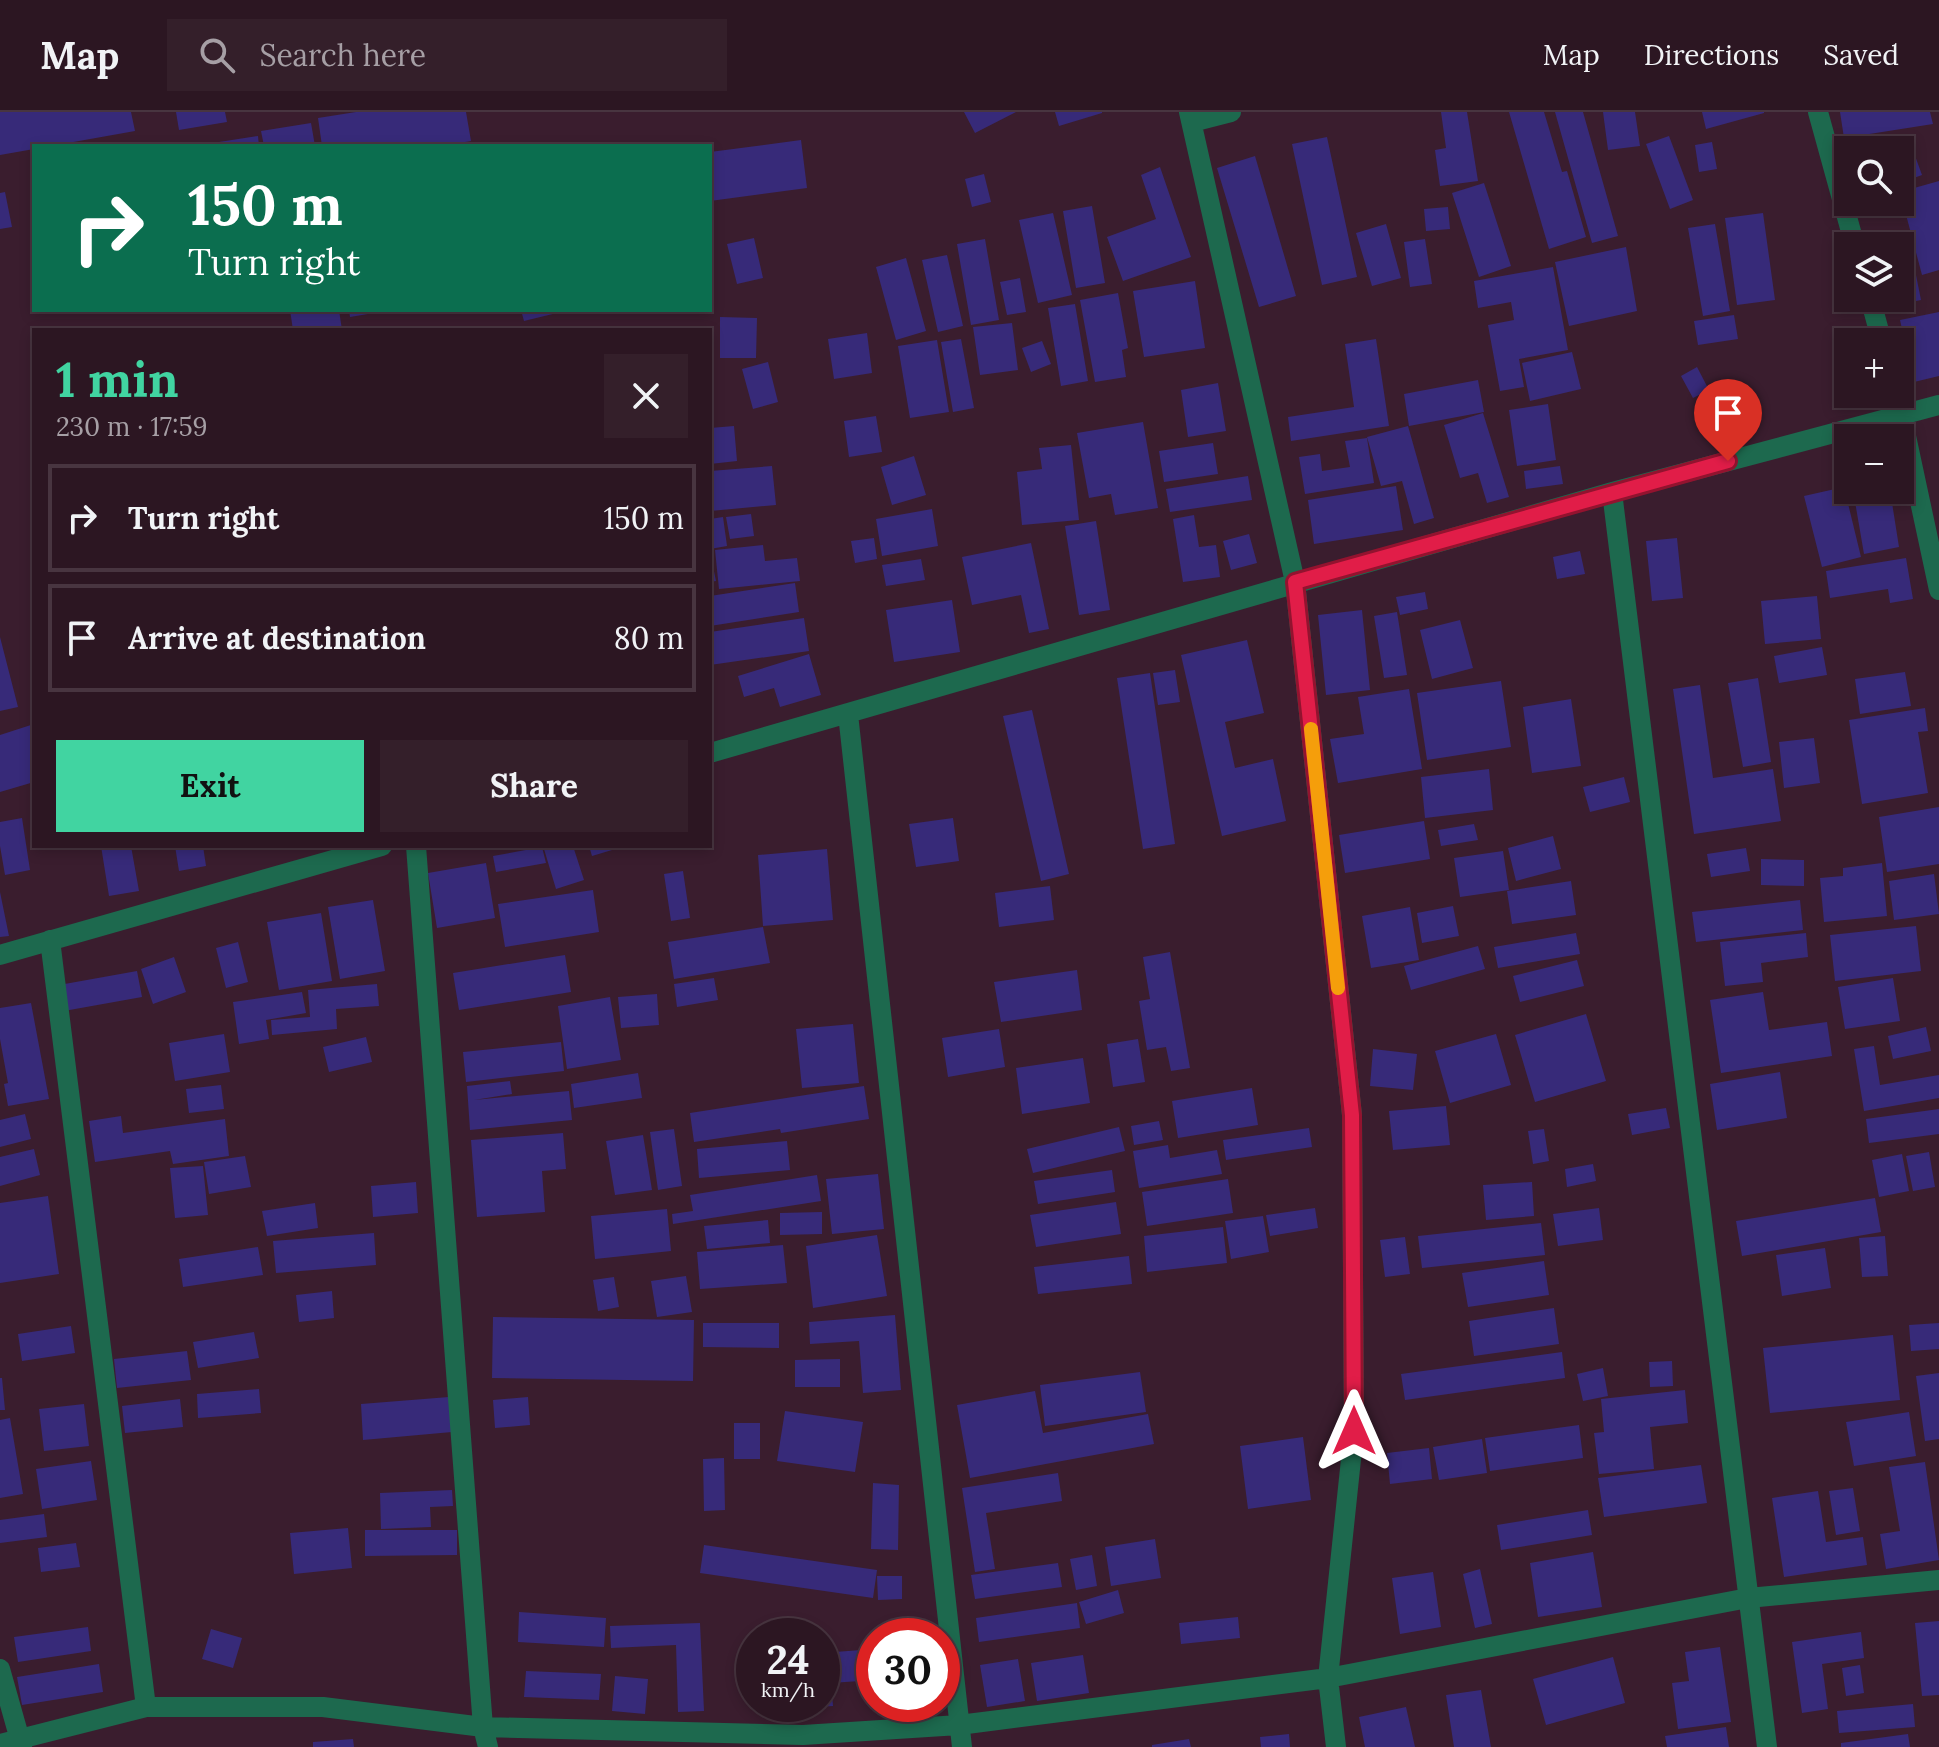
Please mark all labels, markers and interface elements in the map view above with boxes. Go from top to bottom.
search box [167,19,727,91]
text: Map [40,31,119,79]
icon: search [195,33,239,77]
text: Search here [259,36,426,74]
text: Map [1543,37,1600,73]
text: Directions [1644,37,1779,73]
text: Saved [1823,37,1899,73]
map controls [1834,136,1914,504]
button: search [1834,136,1914,216]
text: 150 m [188,169,343,240]
icon: right [56,176,160,280]
button: layers [1834,232,1914,312]
text: Turn right [188,239,361,285]
button: + [1834,328,1914,408]
text: 1 min [56,349,179,410]
button: close [604,354,688,438]
pin [1694,379,1762,461]
icon: arrive [1706,391,1750,435]
text: 230 m · 17:59 [56,410,208,443]
button: − [1834,424,1914,504]
icon: right [60,496,104,540]
text: Turn right [128,499,279,537]
text: 150 m [603,499,684,537]
icon: arrive [60,616,104,660]
text: Arrive at destination [128,619,426,657]
text: 80 m [614,619,684,657]
button: Exit [56,740,364,832]
button: Share [380,740,688,832]
position arrow [1312,1389,1396,1473]
speed limit sign: 30 [856,1618,960,1722]
text: 24 [766,1634,810,1685]
text: km/h [761,1677,815,1702]

